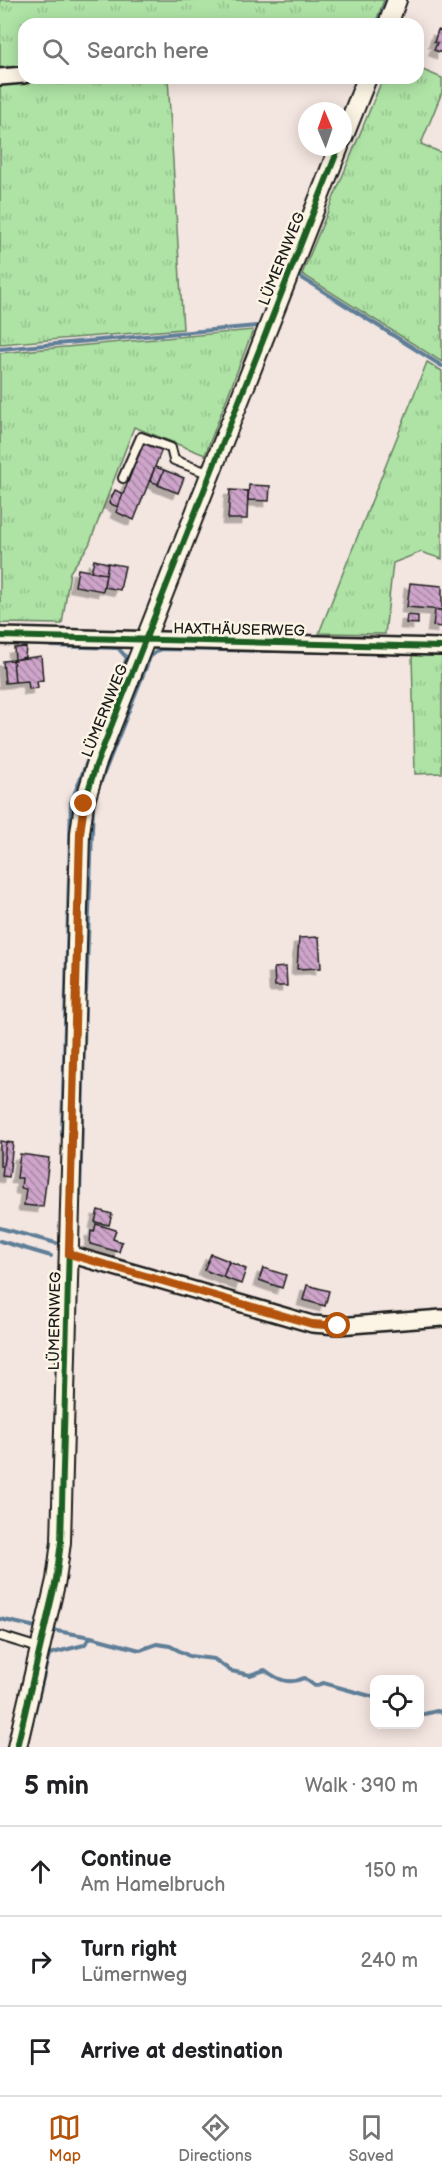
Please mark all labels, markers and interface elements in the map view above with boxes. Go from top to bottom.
search box [18,18,424,84]
icon: search [39,35,72,68]
text: Search here [87,38,209,65]
north arrow [298,102,352,156]
street label: LÜMERNWEG [255,210,309,308]
street label: HAXTHÄUSERWEG [173,619,305,641]
street label: LÜMERNWEG [78,662,132,760]
route end [70,790,96,816]
street label: LÜMERNWEG [45,1271,65,1371]
route start [324,1312,350,1338]
map controls [370,1675,424,1729]
button: locate [370,1675,424,1729]
text: 5 min [24,1771,89,1802]
text: Walk · 390 m [305,1774,418,1798]
text: Continue [81,1846,171,1873]
icon: ahead [24,1855,57,1888]
text: 150 m [365,1859,418,1883]
text: Am Hamelbruch [81,1873,225,1897]
text: Turn right [81,1936,177,1963]
icon: right [24,1945,57,1978]
text: 240 m [361,1949,418,1973]
text: Lümernweg [81,1963,187,1987]
icon: arrive [24,2035,57,2068]
text: Arrive at destination [81,2038,283,2065]
tab: Map [48,2111,81,2166]
tab: Directions [178,2111,252,2166]
tab: Saved [349,2111,394,2166]

